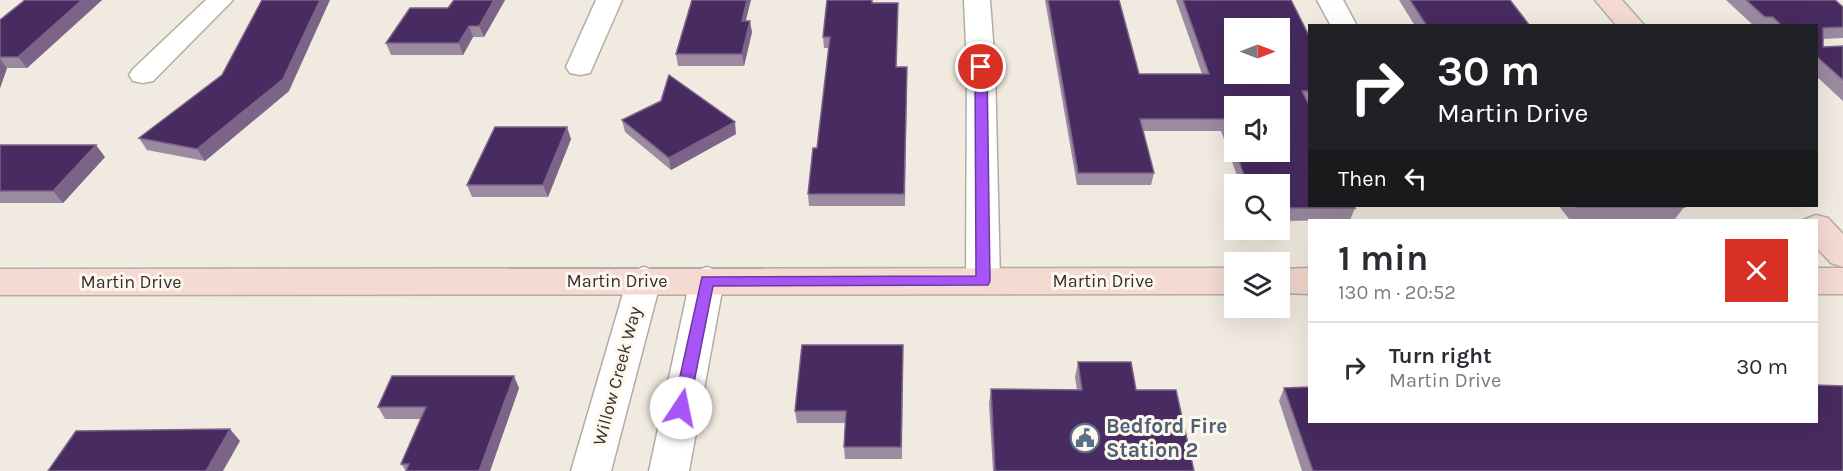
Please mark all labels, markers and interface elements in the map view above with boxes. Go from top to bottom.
north arrow [1224,18,1290,84]
map controls [1224,18,1290,318]
pin [955,41,1006,92]
text: 30 m [1437,46,1540,96]
icon: right [1338,48,1416,126]
icon: arrive [964,50,997,83]
button: sound [1224,96,1290,162]
text: Martin Drive [1437,97,1588,129]
icon: left [1399,162,1432,195]
text: Then [1338,166,1387,192]
button: search [1224,174,1290,240]
text: 1 min [1338,237,1428,279]
button: close [1725,239,1788,302]
button: layers [1224,252,1290,318]
street label: Martin Drive [567,270,667,292]
street label: Martin Drive [1053,270,1153,292]
street label: Martin Drive [81,271,181,293]
text: 130 m · 20:52 [1338,281,1456,304]
street label: Willow Creek Way [588,304,646,448]
text: Turn right [1389,343,1492,369]
icon: right [1338,351,1371,384]
text: 30 m [1736,354,1788,380]
text: Martin Drive [1389,369,1501,392]
position arrow [649,376,713,440]
place label: Bedford Fire Station 2 [1106,414,1227,462]
public building icon: Bedford Fire Station 2 [1069,422,1101,454]

